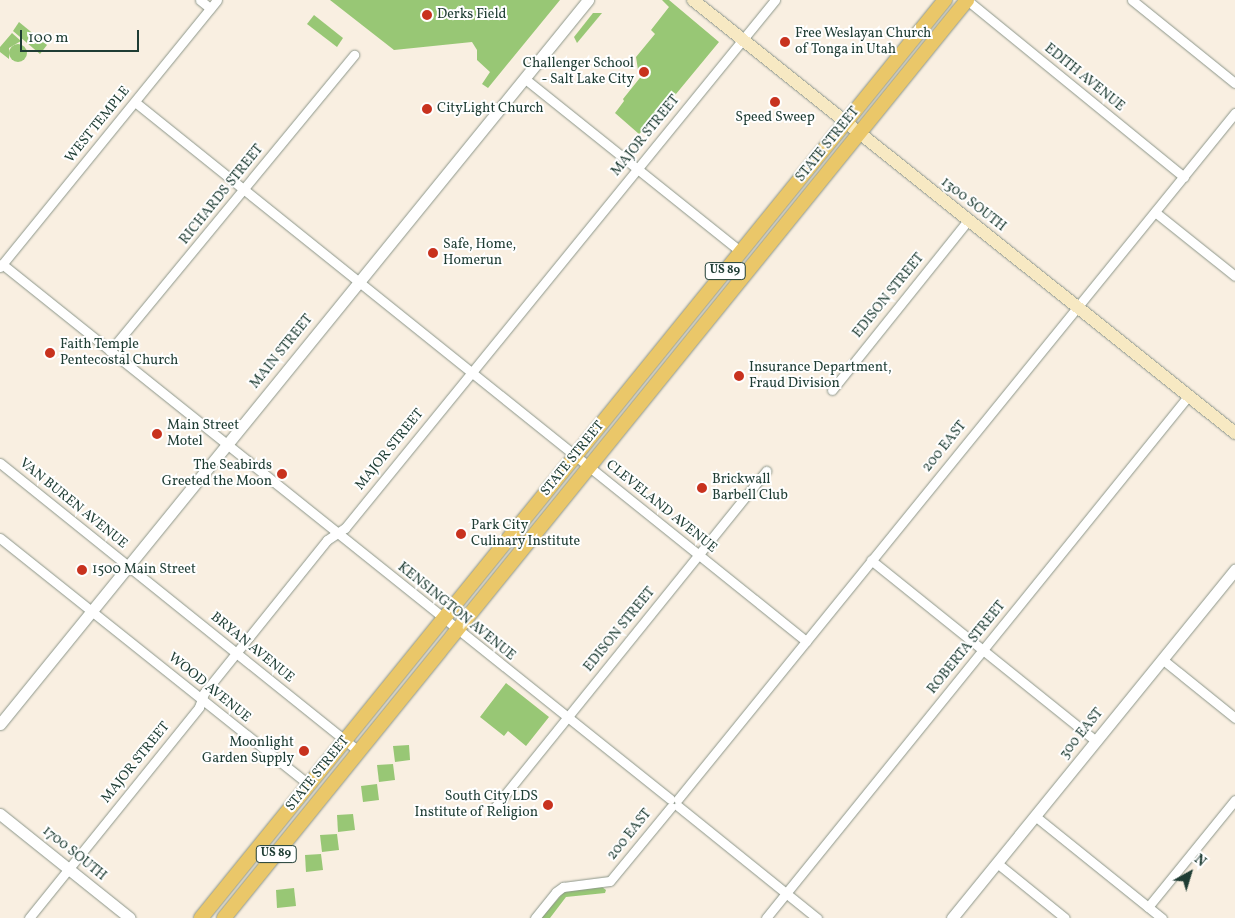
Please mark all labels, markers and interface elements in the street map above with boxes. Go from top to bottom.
place label: Derks Field [437,7,507,23]
marker: Derks Field [421,9,433,21]
scale bar [22,20,141,52]
place label: Free Weslayan Church of Tonga in Utah [795,26,932,58]
text: 100 m [28,28,68,49]
marker: Free Weslayan Church of Tonga in Utah [779,36,791,48]
street label: EDITH AVENUE [1040,41,1128,115]
place label: Challenger School - Salt Lake City [523,56,634,88]
marker: Challenger School - Salt Lake City [638,66,650,78]
street label: WEST TEMPLE [62,83,134,167]
street label: MAJOR STREET [608,92,684,180]
marker: Speed Sweep [769,96,781,108]
place label: CityLight Church [437,101,544,117]
marker: CityLight Church [421,103,433,115]
street label: STATE STREET [793,104,863,186]
place label: Speed Sweep [735,110,815,126]
street label: RICHARDS STREET [177,142,267,248]
street label: 1300 SOUTH [937,174,1009,236]
place label: Safe, Home, Homerun [443,237,516,270]
marker: Safe, Home, Homerun [427,247,439,259]
street label: EDISON STREET [850,250,928,342]
road number: US 89 [704,262,746,280]
street label: MAIN STREET [247,312,317,392]
place label: Faith Temple Pentecostal Church [60,337,178,370]
marker: Faith Temple Pentecostal Church [44,347,56,359]
place label: Insurance Department, Fraud Division [749,360,892,392]
marker: Insurance Department, Fraud Division [733,370,745,382]
street label: MAJOR STREET [352,406,428,494]
place label: Main Street Motel [167,418,239,451]
street label: STATE STREET [538,418,608,500]
street label: 200 EAST [919,418,971,476]
marker: Main Street Motel [151,428,163,440]
street label: VAN BUREN AVENUE [16,455,130,553]
street label: CLEVELAND AVENUE [602,457,720,557]
place label: The Seabirds Greeted the Moon [162,458,272,491]
marker: The Seabirds Greeted the Moon [276,468,288,480]
place label: Brickwall Barbell Club [712,472,788,504]
marker: Brickwall Barbell Club [696,482,708,494]
place label: Park City Culinary Institute [471,518,581,550]
marker: Park City Culinary Institute [455,528,467,540]
street label: KENSINGTON AVENUE [394,559,518,665]
place label: 1500 Main Street [92,562,196,578]
marker: 1500 Main Street [76,564,88,576]
street label: EDISON STREET [581,584,659,676]
street label: ROBERTA STREET [924,598,1010,698]
street label: BRYAN AVENUE [207,609,297,687]
street label: WOOD AVENUE [164,650,254,726]
street label: 300 EAST [1056,705,1108,763]
street label: MAJOR STREET [98,719,174,807]
street label: STATE STREET [283,733,353,815]
place label: Moonlight Garden Supply [202,735,294,768]
marker: Moonlight Garden Supply [298,745,310,757]
place label: South City LDS Institute of Religion [416,789,538,822]
marker: South City LDS Institute of Religion [542,799,554,811]
street label: 200 EAST [604,806,656,864]
street label: 1700 SOUTH [39,823,109,885]
road number: US 89 [255,844,297,864]
north arrow [1165,848,1215,898]
text: N [1190,850,1210,872]

